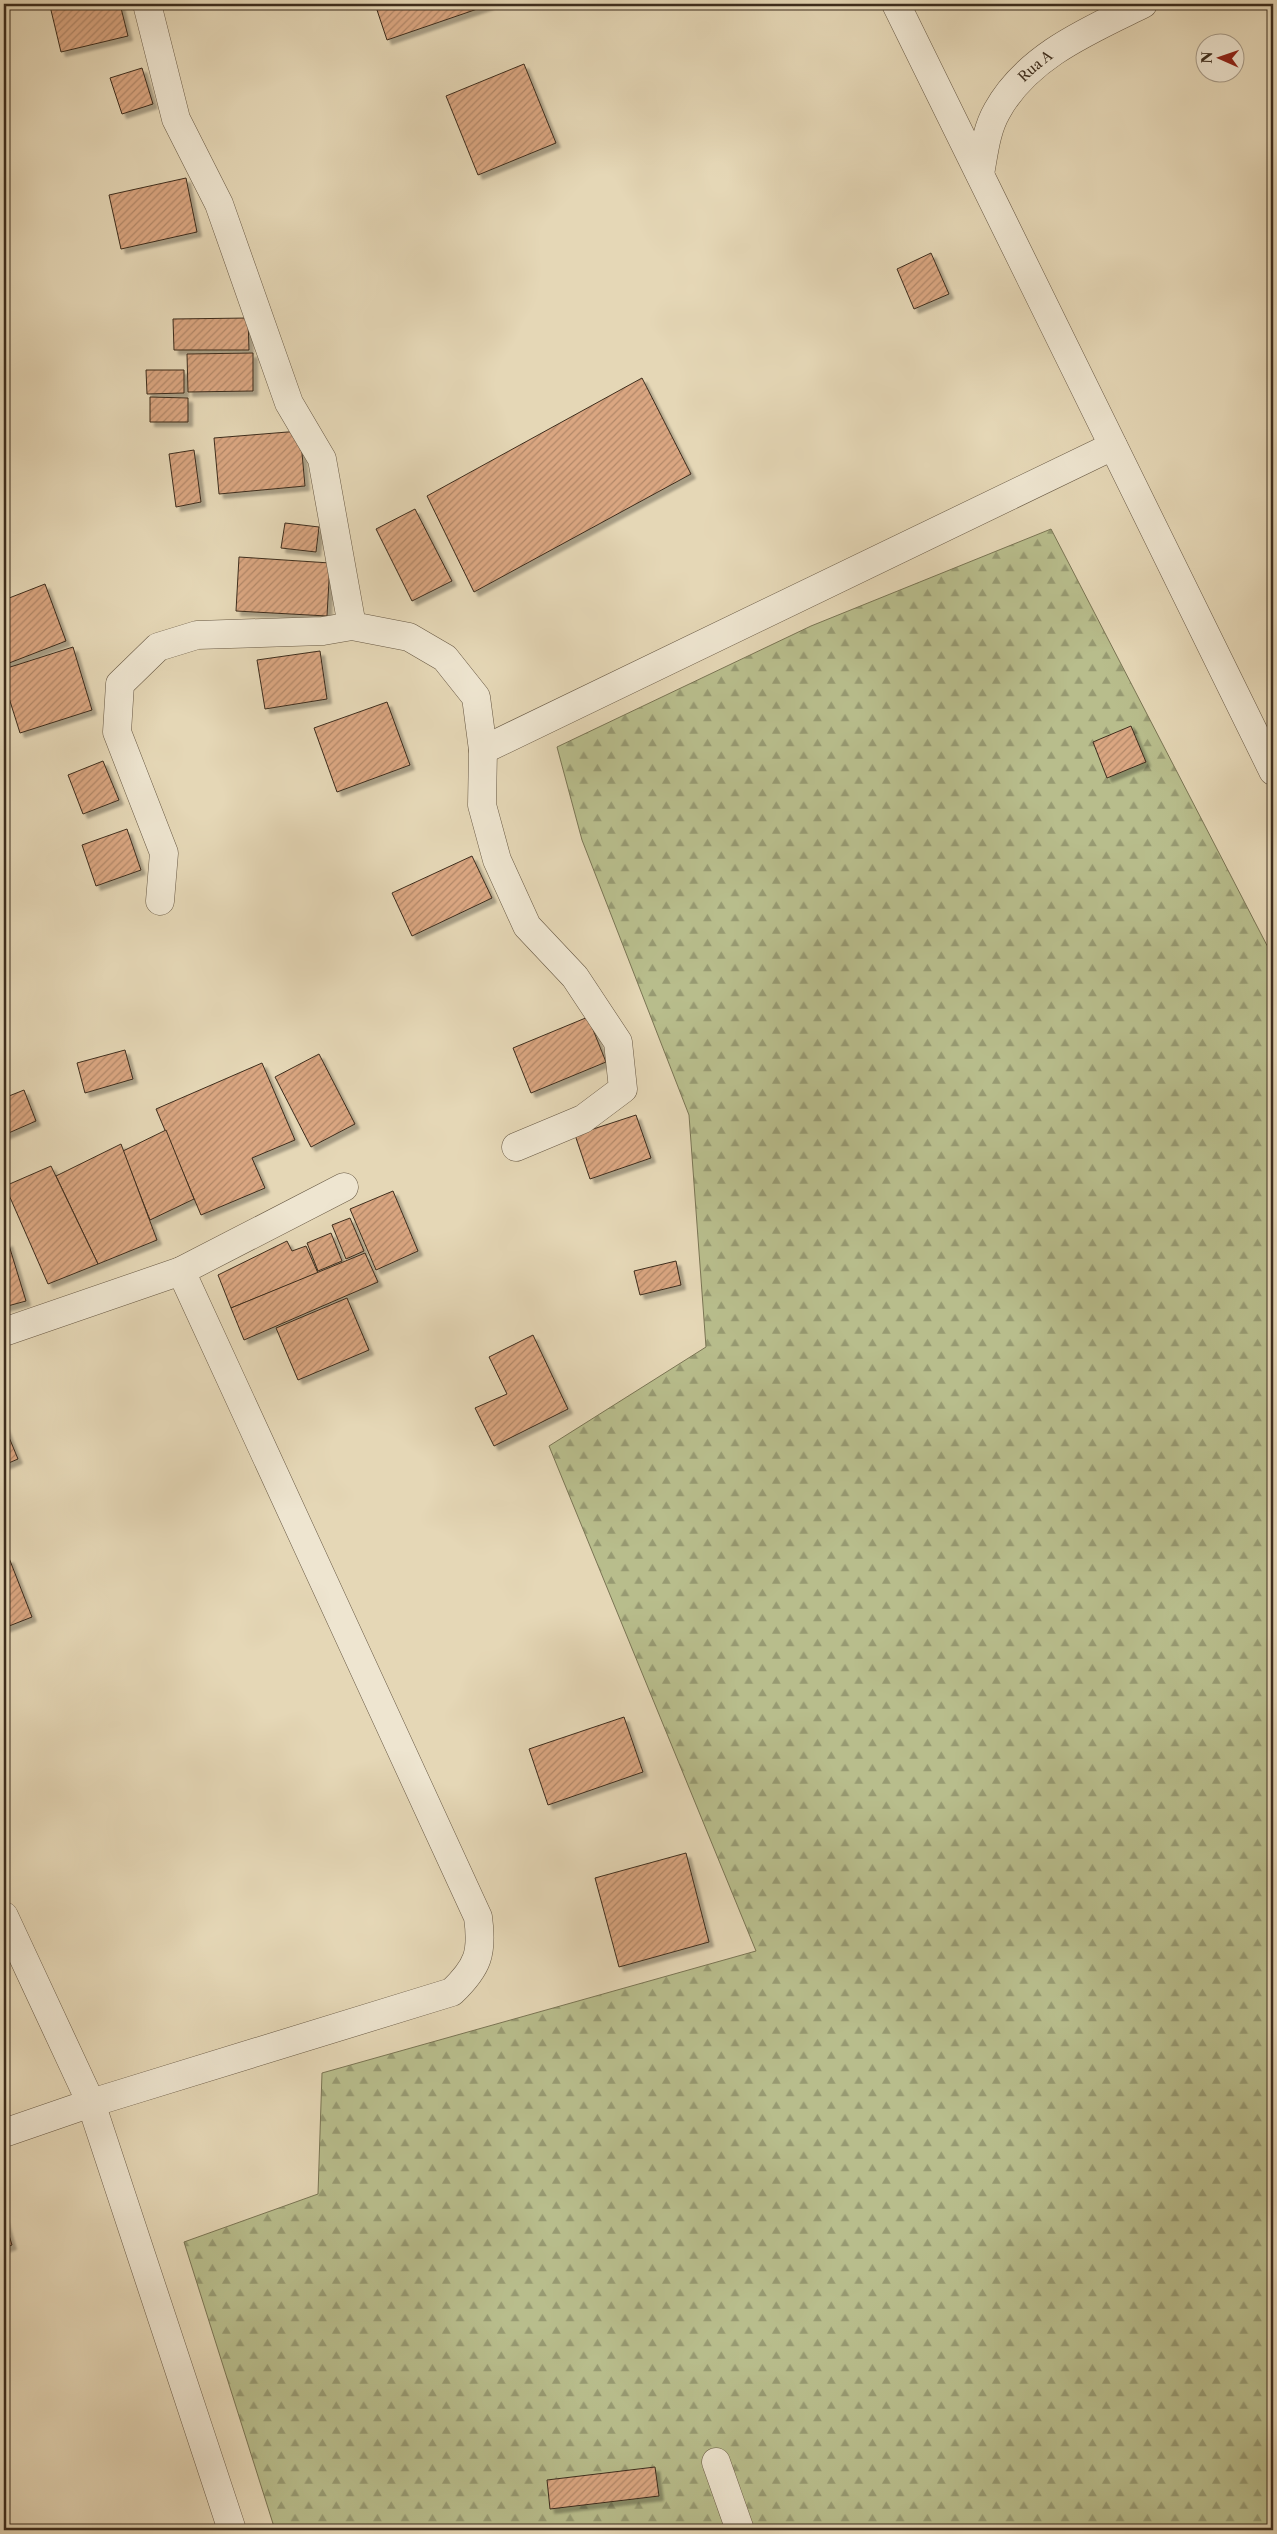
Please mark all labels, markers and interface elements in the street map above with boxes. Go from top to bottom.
north arrow [1194,32,1244,82]
street label: Rua A [1014,46,1057,86]
text: N [1198,51,1216,64]

